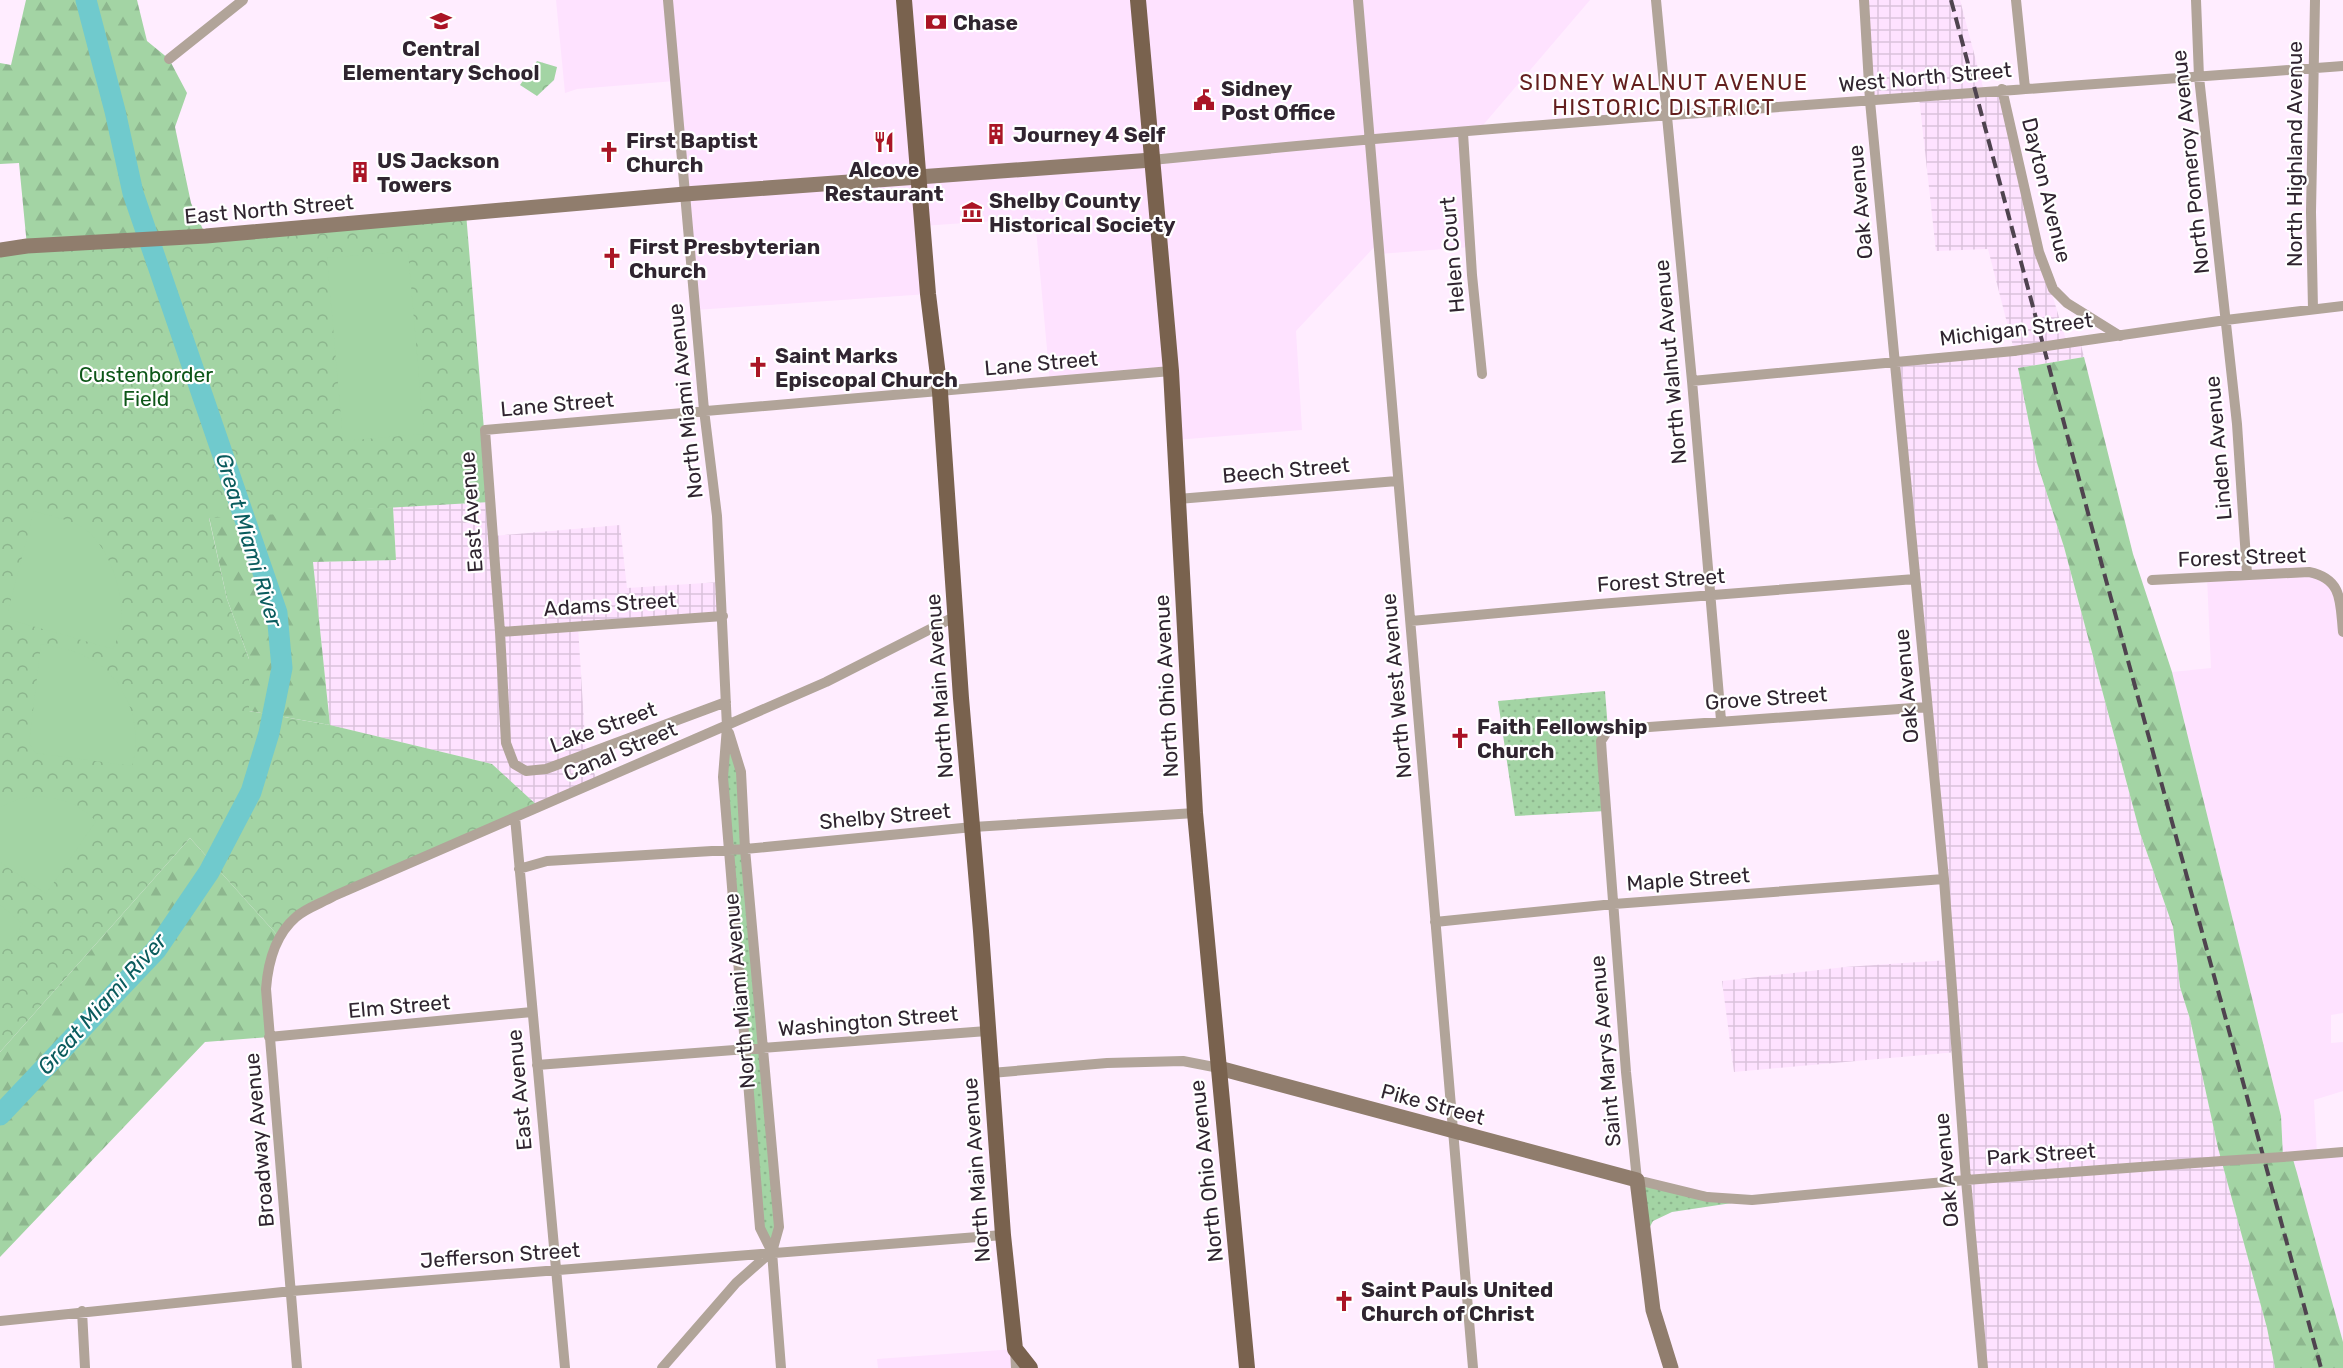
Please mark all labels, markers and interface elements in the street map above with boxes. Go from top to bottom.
school or university icon: Central Elementary School [429,9,453,33]
bank icon: Chase [924,10,948,34]
place label: Chase [953,10,1018,35]
place label: Central Elementary School [343,36,539,85]
street label: North Highland Avenue [2282,41,2307,267]
street label: North Pomeroy Avenue [2166,49,2214,275]
street label: West North Street [1837,57,2013,97]
district label: SIDNEY WALNUT AVENUE HISTORIC DISTRICT [1519,69,1809,121]
place label: Sidney Post Office [1221,76,1335,125]
public building icon: Sidney Post Office [1192,88,1216,112]
street label: Dayton Avenue [2017,115,2077,265]
building icon: Journey 4 Self [984,122,1008,146]
place label: Journey 4 Self [1013,122,1166,147]
place label: First Baptist Church [626,128,758,177]
restaurant icon: Alcove Restaurant [872,130,896,154]
church icon: First Baptist Church [597,140,621,164]
street label: Oak Avenue [1843,144,1877,260]
place label: US Jackson Towers [377,148,499,197]
place label: Alcove Restaurant [824,157,944,206]
building icon: US Jackson Towers [348,160,372,184]
place label: Shelby County Historical Society [989,188,1176,237]
street label: East North Street [183,189,355,229]
street label: Helen Court [1434,196,1470,314]
museum icon: Shelby County Historical Society [960,200,984,224]
place label: First Presbyterian Church [629,234,820,283]
church icon: First Presbyterian Church [600,246,624,270]
street label: North Walnut Avenue [1649,259,1691,465]
street label: North Miami Avenue [662,302,708,500]
street label: Michigan Street [1938,307,2094,351]
place label: Saint Marks Episcopal Church [775,343,958,392]
street label: Lane Street [983,346,1099,380]
church icon: Saint Marks Episcopal Church [746,355,770,379]
park label: Custenborder Field [79,362,213,411]
street label: Linden Avenue [2199,375,2237,521]
street label: Lane Street [499,387,615,421]
water label: Great Miami River [210,450,289,632]
street label: East Avenue [454,451,488,573]
street label: Beech Street [1221,452,1351,488]
street label: Forest Street [2177,542,2307,572]
street label: Forest Street [1596,563,1726,597]
street label: Adams Street [543,587,677,621]
street label: North West Avenue [1375,592,1417,780]
street label: North Main Avenue [920,593,958,779]
street label: North Ohio Avenue [1149,594,1183,778]
street label: Oak Avenue [1889,628,1923,744]
street label: Grove Street [1704,681,1828,715]
street label: Lake Street [546,696,660,758]
place label: Faith Fellowship Church [1477,714,1647,763]
street label: Canal Street [559,716,681,786]
church icon: Faith Fellowship Church [1448,726,1472,750]
street label: Shelby Street [818,798,952,834]
street label: Maple Street [1626,862,1750,896]
street label: North Miami Avenue [718,892,760,1090]
water label: Great Miami River [32,927,174,1080]
street label: Saint Marys Avenue [1584,954,1626,1148]
street label: Elm Street [347,989,451,1023]
street label: Washington Street [777,1001,959,1041]
street label: East Avenue [501,1028,537,1152]
street label: Broadway Avenue [239,1052,279,1228]
street label: North Main Avenue [957,1077,995,1263]
street label: Pike Street [1378,1078,1488,1130]
street label: North Ohio Avenue [1184,1079,1228,1263]
street label: Oak Avenue [1929,1112,1963,1228]
street label: Park Street [1986,1138,2096,1170]
street label: Jefferson Street [419,1237,581,1273]
place label: Saint Pauls United Church of Christ [1361,1277,1553,1326]
church icon: Saint Pauls United Church of Christ [1332,1289,1356,1313]

